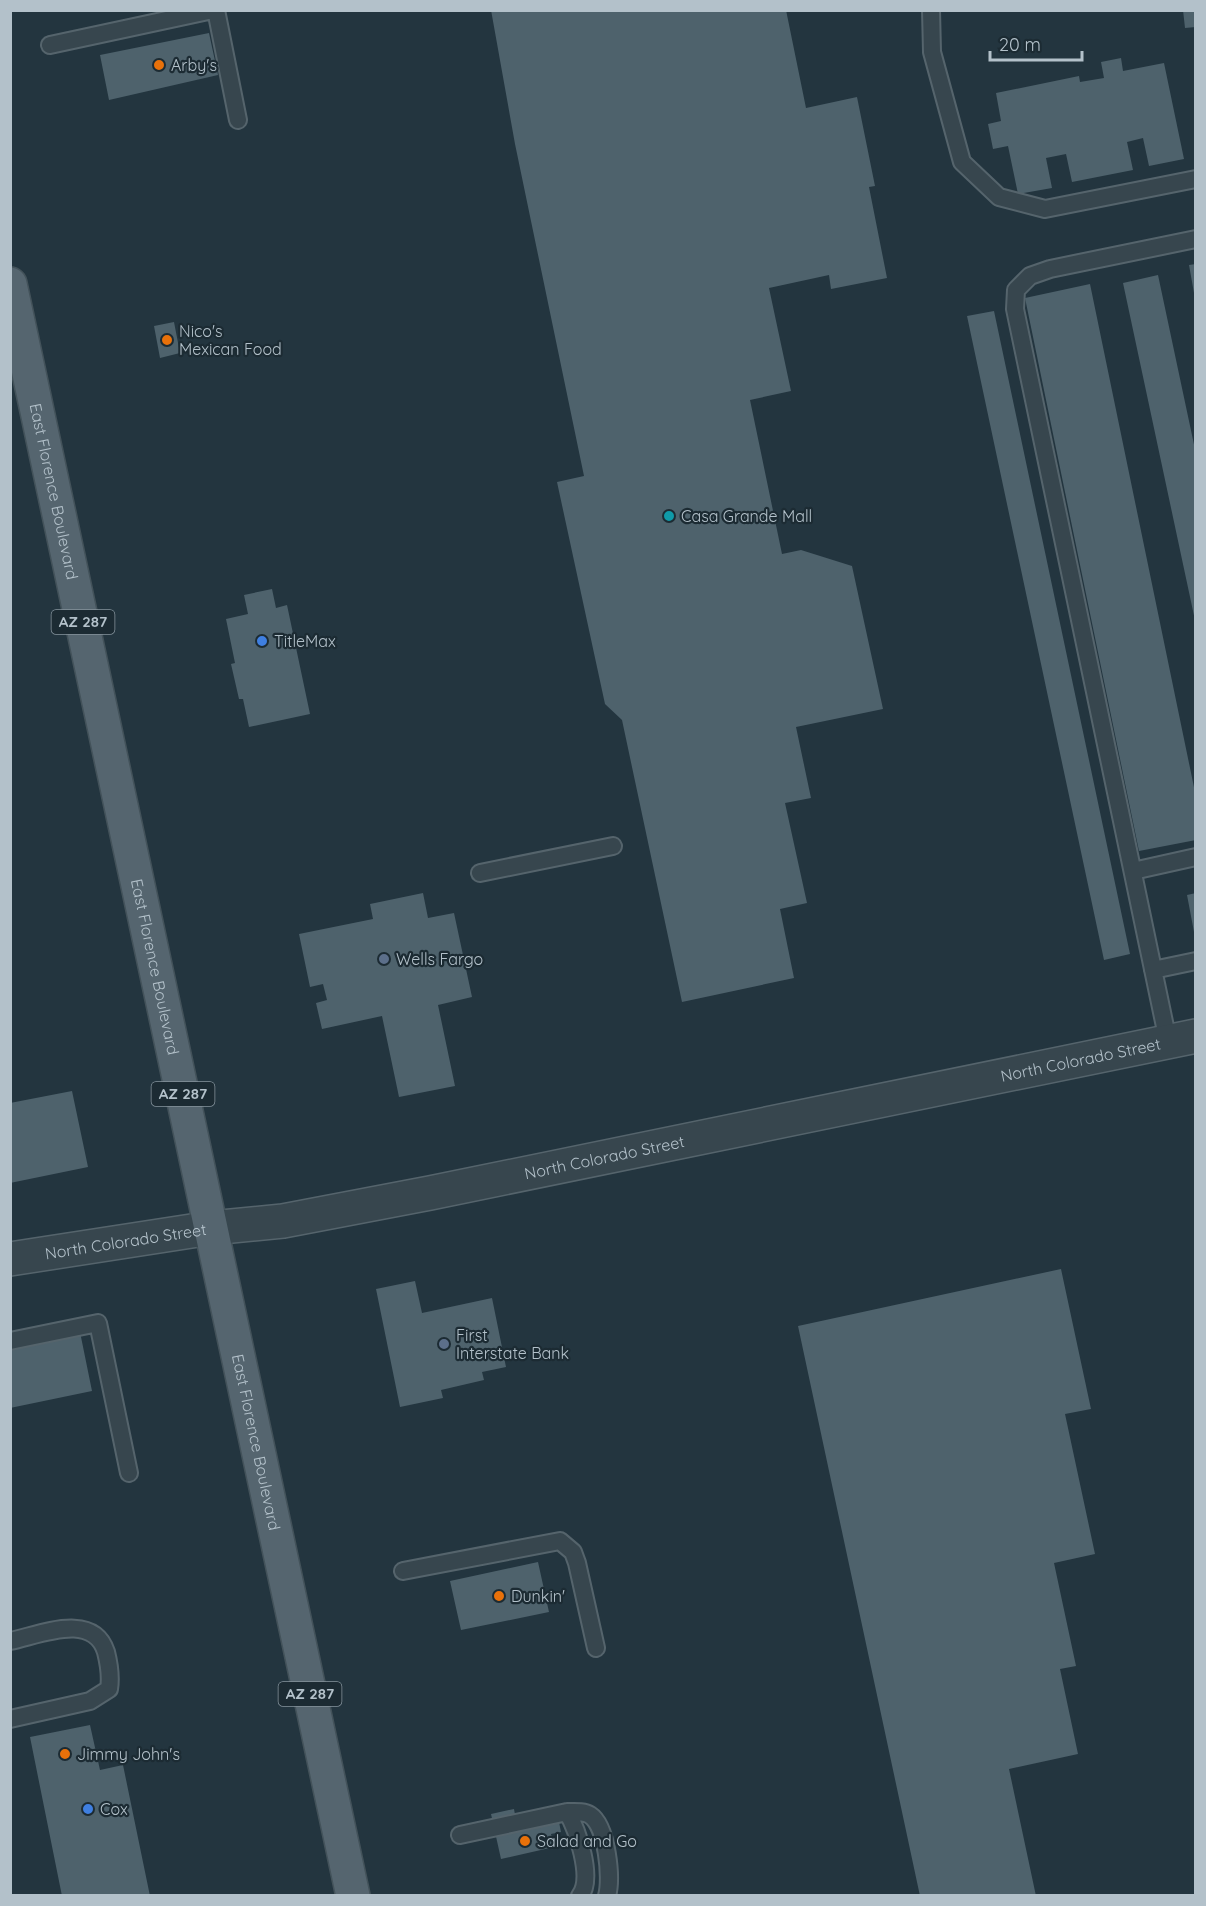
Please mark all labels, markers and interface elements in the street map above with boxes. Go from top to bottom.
scale bar [990,24,1082,62]
text: 20 m [999,33,1041,56]
place label: Arby's [171,55,217,75]
marker: Arby's [152,58,166,72]
place label: Nico's Mexican Food [179,321,282,359]
marker: Nico's Mexican Food [160,333,174,347]
street label: East Florence Boulevard [26,401,83,581]
place label: Casa Grande Mall [681,506,812,526]
marker: Casa Grande Mall [662,509,676,523]
road number: AZ 287 [52,610,115,634]
place label: TitleMax [274,631,336,651]
marker: TitleMax [255,634,269,648]
street label: East Florence Boulevard [127,877,184,1057]
place label: Wells Fargo [396,949,483,969]
marker: Wells Fargo [377,952,391,966]
street label: North Colorado Street [999,1034,1162,1086]
road number: AZ 287 [152,1082,214,1106]
street label: North Colorado Street [523,1131,686,1183]
street label: North Colorado Street [44,1219,208,1263]
place label: First Interstate Bank [456,1325,569,1363]
marker: First Interstate Bank [437,1337,451,1351]
street label: East Florence Boulevard [228,1352,285,1532]
place label: Dunkin' [511,1586,565,1606]
marker: Dunkin' [492,1589,506,1603]
road number: AZ 287 [278,1682,342,1706]
place label: Jimmy John's [77,1744,180,1764]
marker: Jimmy John's [58,1747,72,1761]
place label: Cox [100,1799,128,1819]
marker: Cox [81,1802,95,1816]
place label: Salad and Go [537,1831,637,1851]
marker: Salad and Go [518,1834,532,1848]

